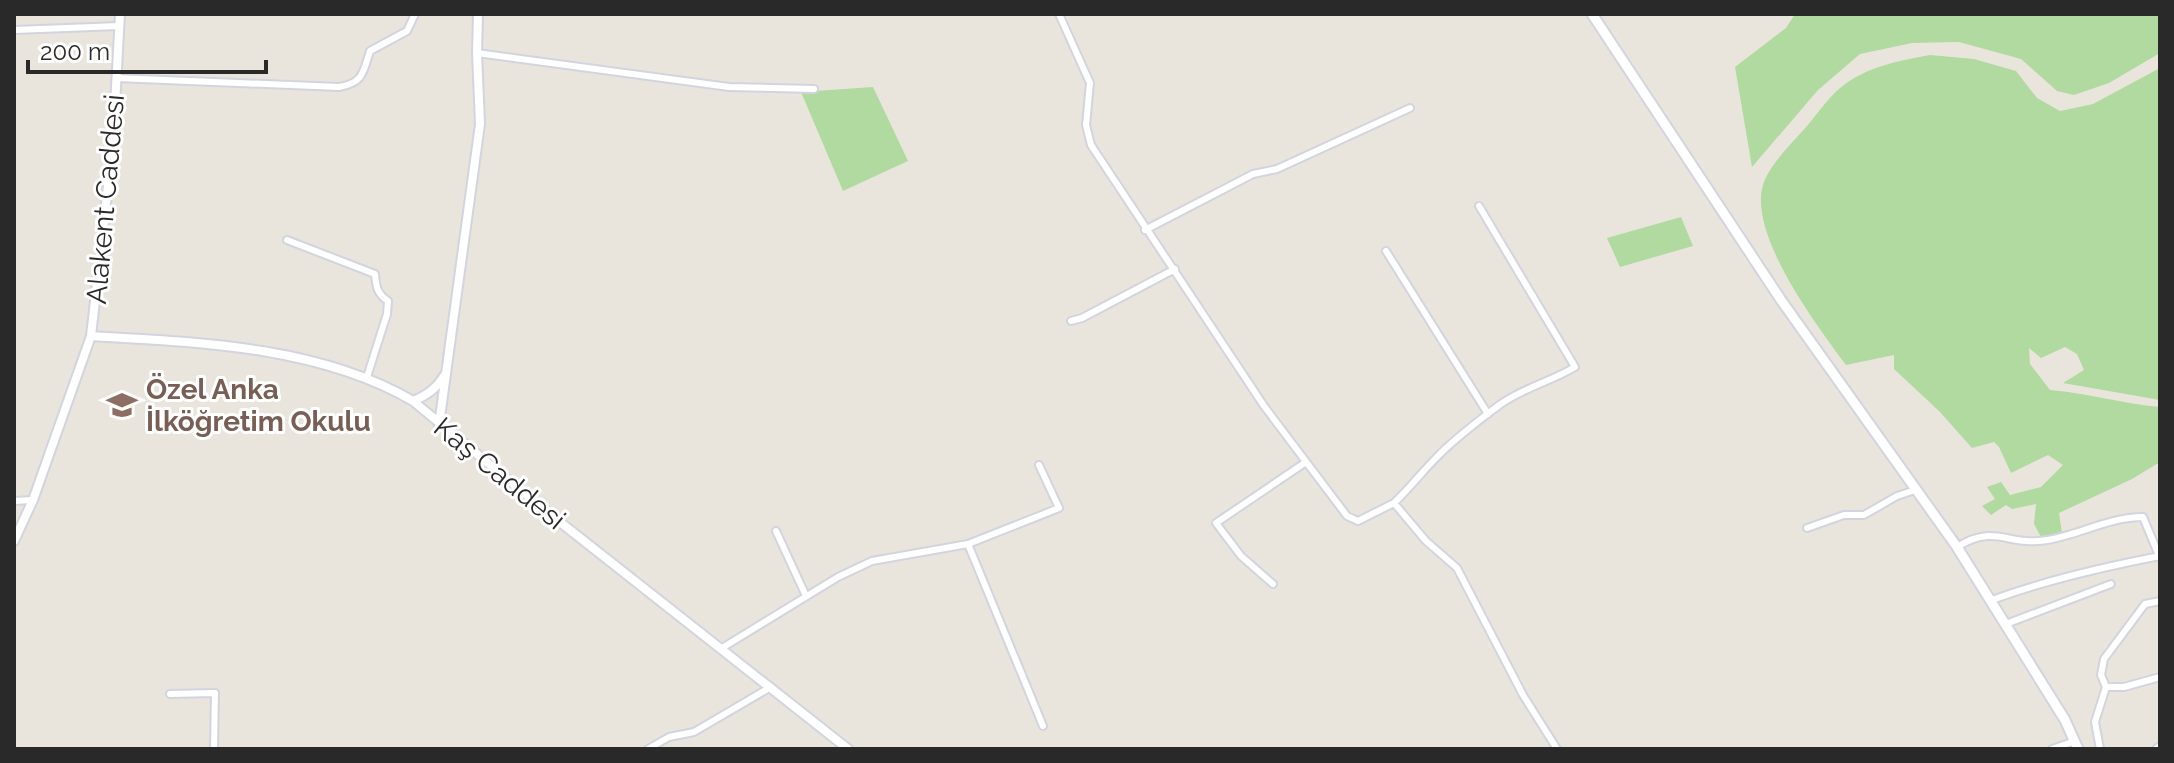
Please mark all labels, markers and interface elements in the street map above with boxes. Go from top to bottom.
scale bar [28,24,266,74]
text: 200 m [40,37,110,66]
street label: Alakent Caddesi [80,93,131,305]
place label: Özel Anka İlköğretim Okulu [146,373,371,438]
school or university icon: Özel Anka İlköğretim Okulu [105,388,139,422]
street label: Kaş Caddesi [427,410,572,536]

